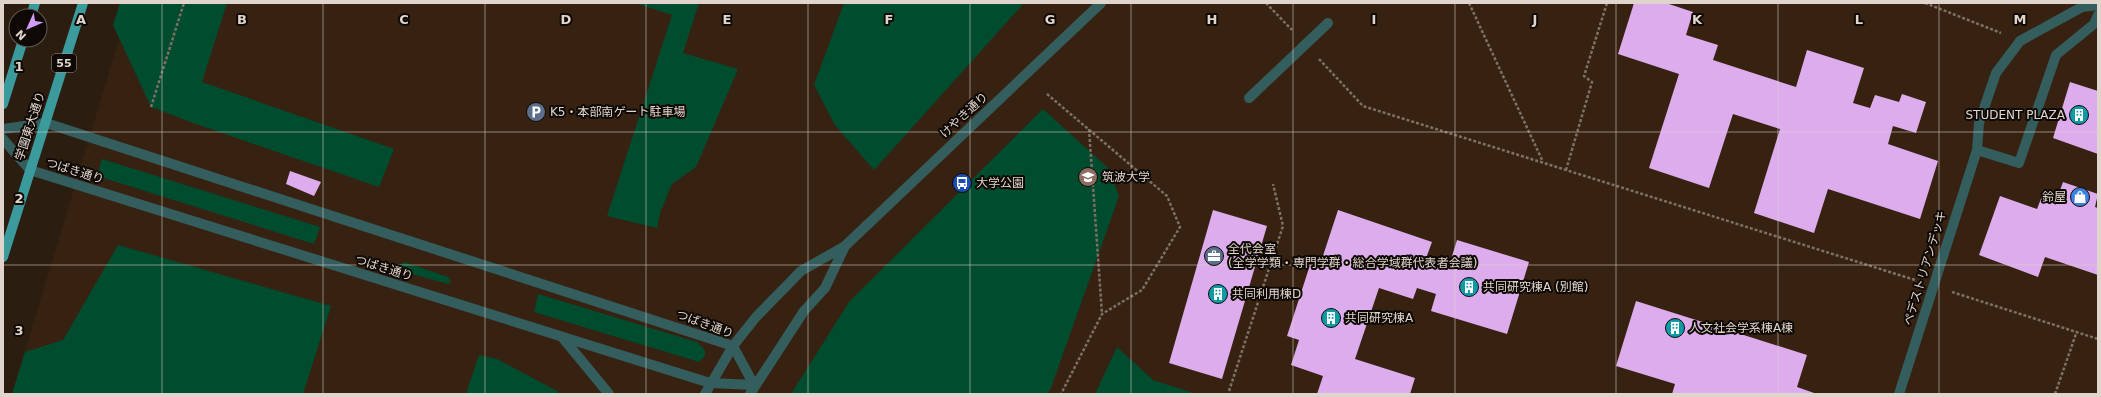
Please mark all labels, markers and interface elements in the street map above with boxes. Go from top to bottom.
north arrow [8,8,48,48]
text: A [76,12,86,27]
text: B [237,12,247,27]
text: C [399,12,409,27]
text: D [561,12,572,27]
text: E [723,12,731,27]
text: F [885,12,893,27]
text: G [1045,12,1055,27]
text: H [1207,12,1217,27]
text: I [1372,12,1376,27]
text: J [1532,12,1537,27]
text: K [1692,12,1703,27]
text: L [1855,12,1863,27]
text: M [2014,12,2026,27]
text: N [13,27,29,43]
road number: 55 [52,54,76,72]
text: 1 [14,59,24,74]
street label: けやき通り [937,89,991,141]
street label: 学園東大通り [12,90,48,162]
parking icon: K5・本部南ゲート駐車場 [525,101,547,123]
building icon: STUDENT PLAZA [2068,104,2090,126]
place label: K5・本部南ゲート駐車場 [550,105,686,119]
place label: STUDENT PLAZA [1965,108,2066,122]
street label: つばき通り [44,156,106,186]
school or university icon: 筑波大学 [1077,166,1099,188]
place label: 筑波大学 [1102,170,1150,184]
bus stop icon: 大学公園 [951,172,973,194]
place label: 大学公園 [976,176,1024,190]
shop icon: 鈴屋 [2069,186,2091,208]
place label: 鈴屋 [2042,190,2066,204]
text: 2 [14,191,24,206]
street label: ペデストリアンデッキ [1901,209,1949,327]
place label: 全代会室 (全学学類・専門学群・総合学域群代表者会議) [1228,242,1477,270]
office icon: 全代会室 (全学学類・専門学群・総合学域群代表者会議) [1203,245,1225,267]
street label: つばき通り [353,253,415,283]
building icon: 共同研究棟A (別館) [1458,276,1480,298]
place label: 共同研究棟A (別館) [1483,280,1588,294]
building icon: 共同利用棟D [1207,283,1229,305]
place label: 共同利用棟D [1232,287,1301,301]
street label: つばき通り [674,307,736,341]
building icon: 共同研究棟A [1320,307,1342,329]
place label: 共同研究棟A [1345,311,1414,325]
building icon: 人文社会学系棟A棟 [1664,317,1686,339]
place label: 人文社会学系棟A棟 [1689,321,1793,335]
text: 3 [14,323,24,338]

